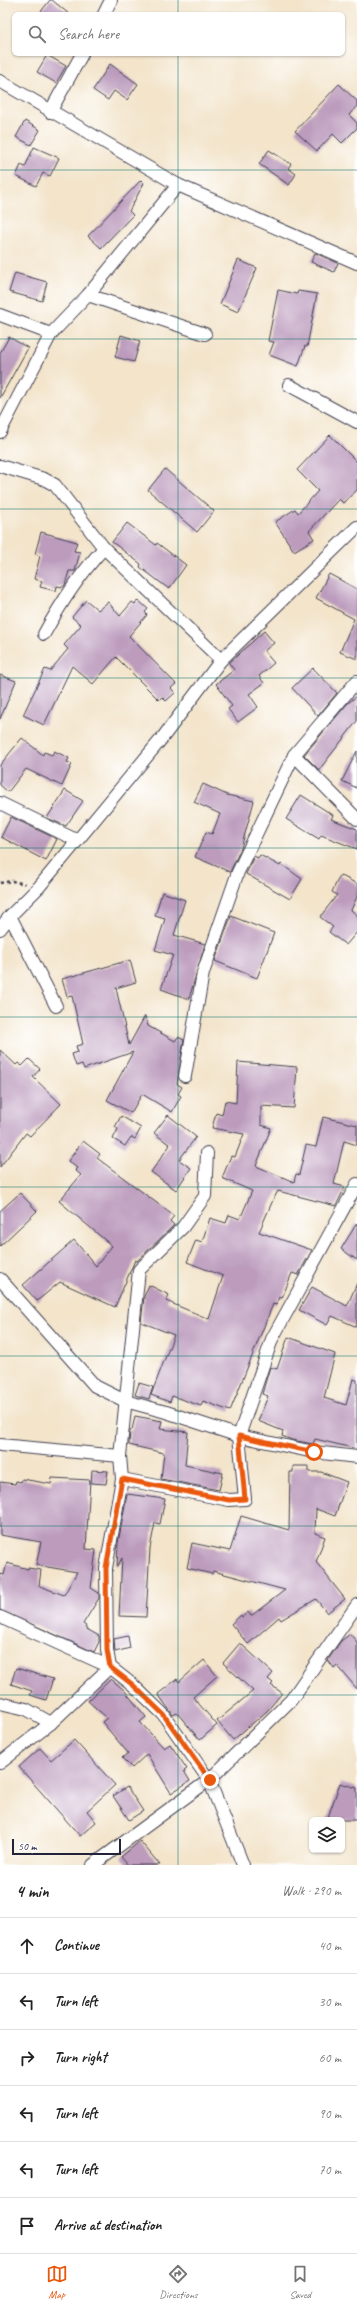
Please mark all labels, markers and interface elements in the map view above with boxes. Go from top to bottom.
search box [12,12,345,56]
icon: search [26,23,48,45]
text: Search here [58,25,119,44]
route start [305,1443,323,1461]
route end [201,1771,219,1789]
map controls [309,1817,345,1853]
button: layers [309,1817,345,1853]
scale bar [12,1837,121,1856]
text: 50 m [18,1839,37,1853]
text: 4 min [16,1881,49,1902]
text: Walk · 290 m [282,1883,341,1899]
icon: ahead [16,1935,38,1957]
text: Continue [54,1936,99,1955]
text: 40 m [319,1938,341,1954]
icon: left [16,1991,38,2013]
text: Turn left [54,1992,97,2011]
text: 30 m [319,1994,341,2010]
icon: right [16,2047,38,2069]
text: Turn right [54,2048,107,2067]
text: 60 m [319,2050,341,2066]
icon: left [16,2103,38,2125]
text: Turn left [54,2104,97,2123]
text: 90 m [319,2106,341,2122]
icon: left [16,2159,38,2181]
text: Turn left [54,2160,97,2179]
text: 70 m [319,2162,341,2178]
icon: arrive [16,2215,38,2237]
text: Arrive at destination [54,2216,161,2235]
tab: Map [46,2263,68,2301]
tab: Directions [159,2263,198,2301]
tab: Saved [289,2263,311,2301]

